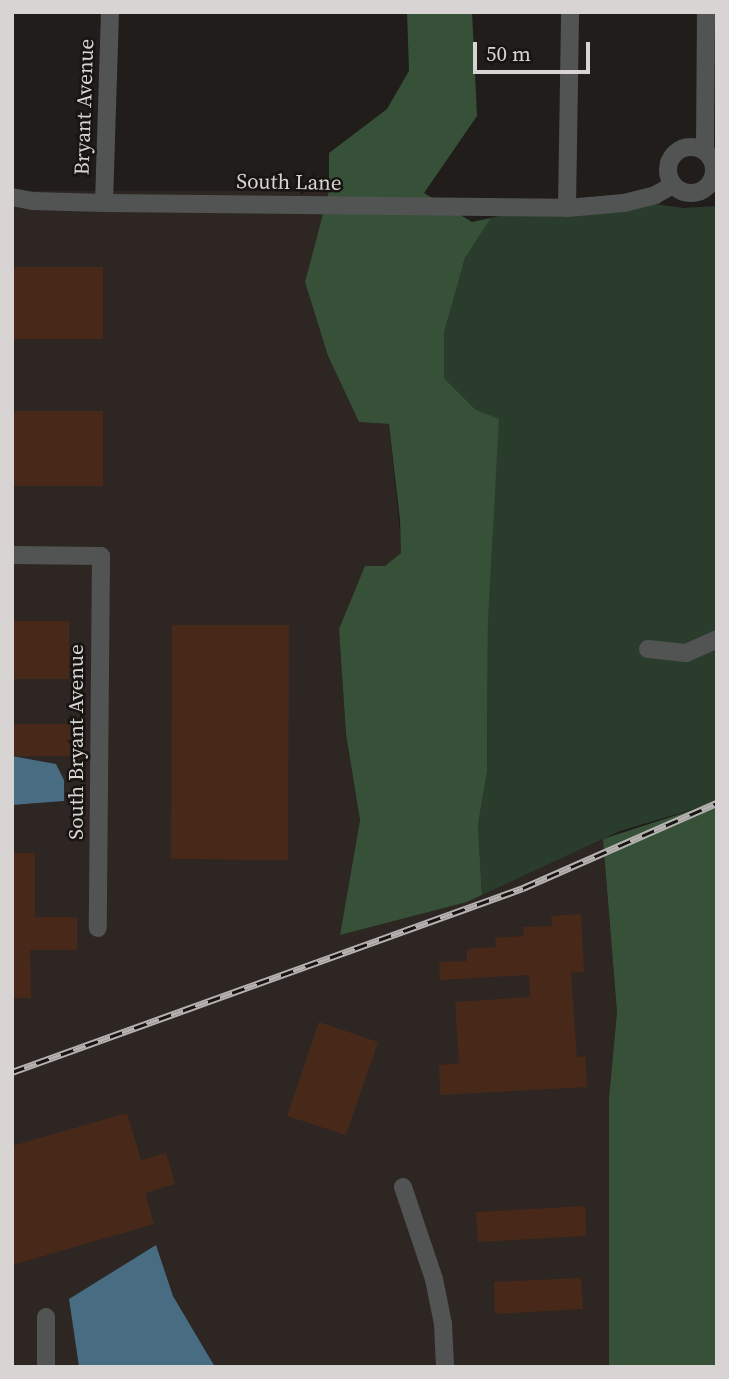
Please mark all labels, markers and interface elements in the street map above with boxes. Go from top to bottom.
scale bar [477,28,594,72]
street label: Bryant Avenue [69,38,99,176]
text: 50 m [486,39,531,68]
street label: South Lane [236,168,342,196]
street label: South Bryant Avenue [63,644,89,840]

